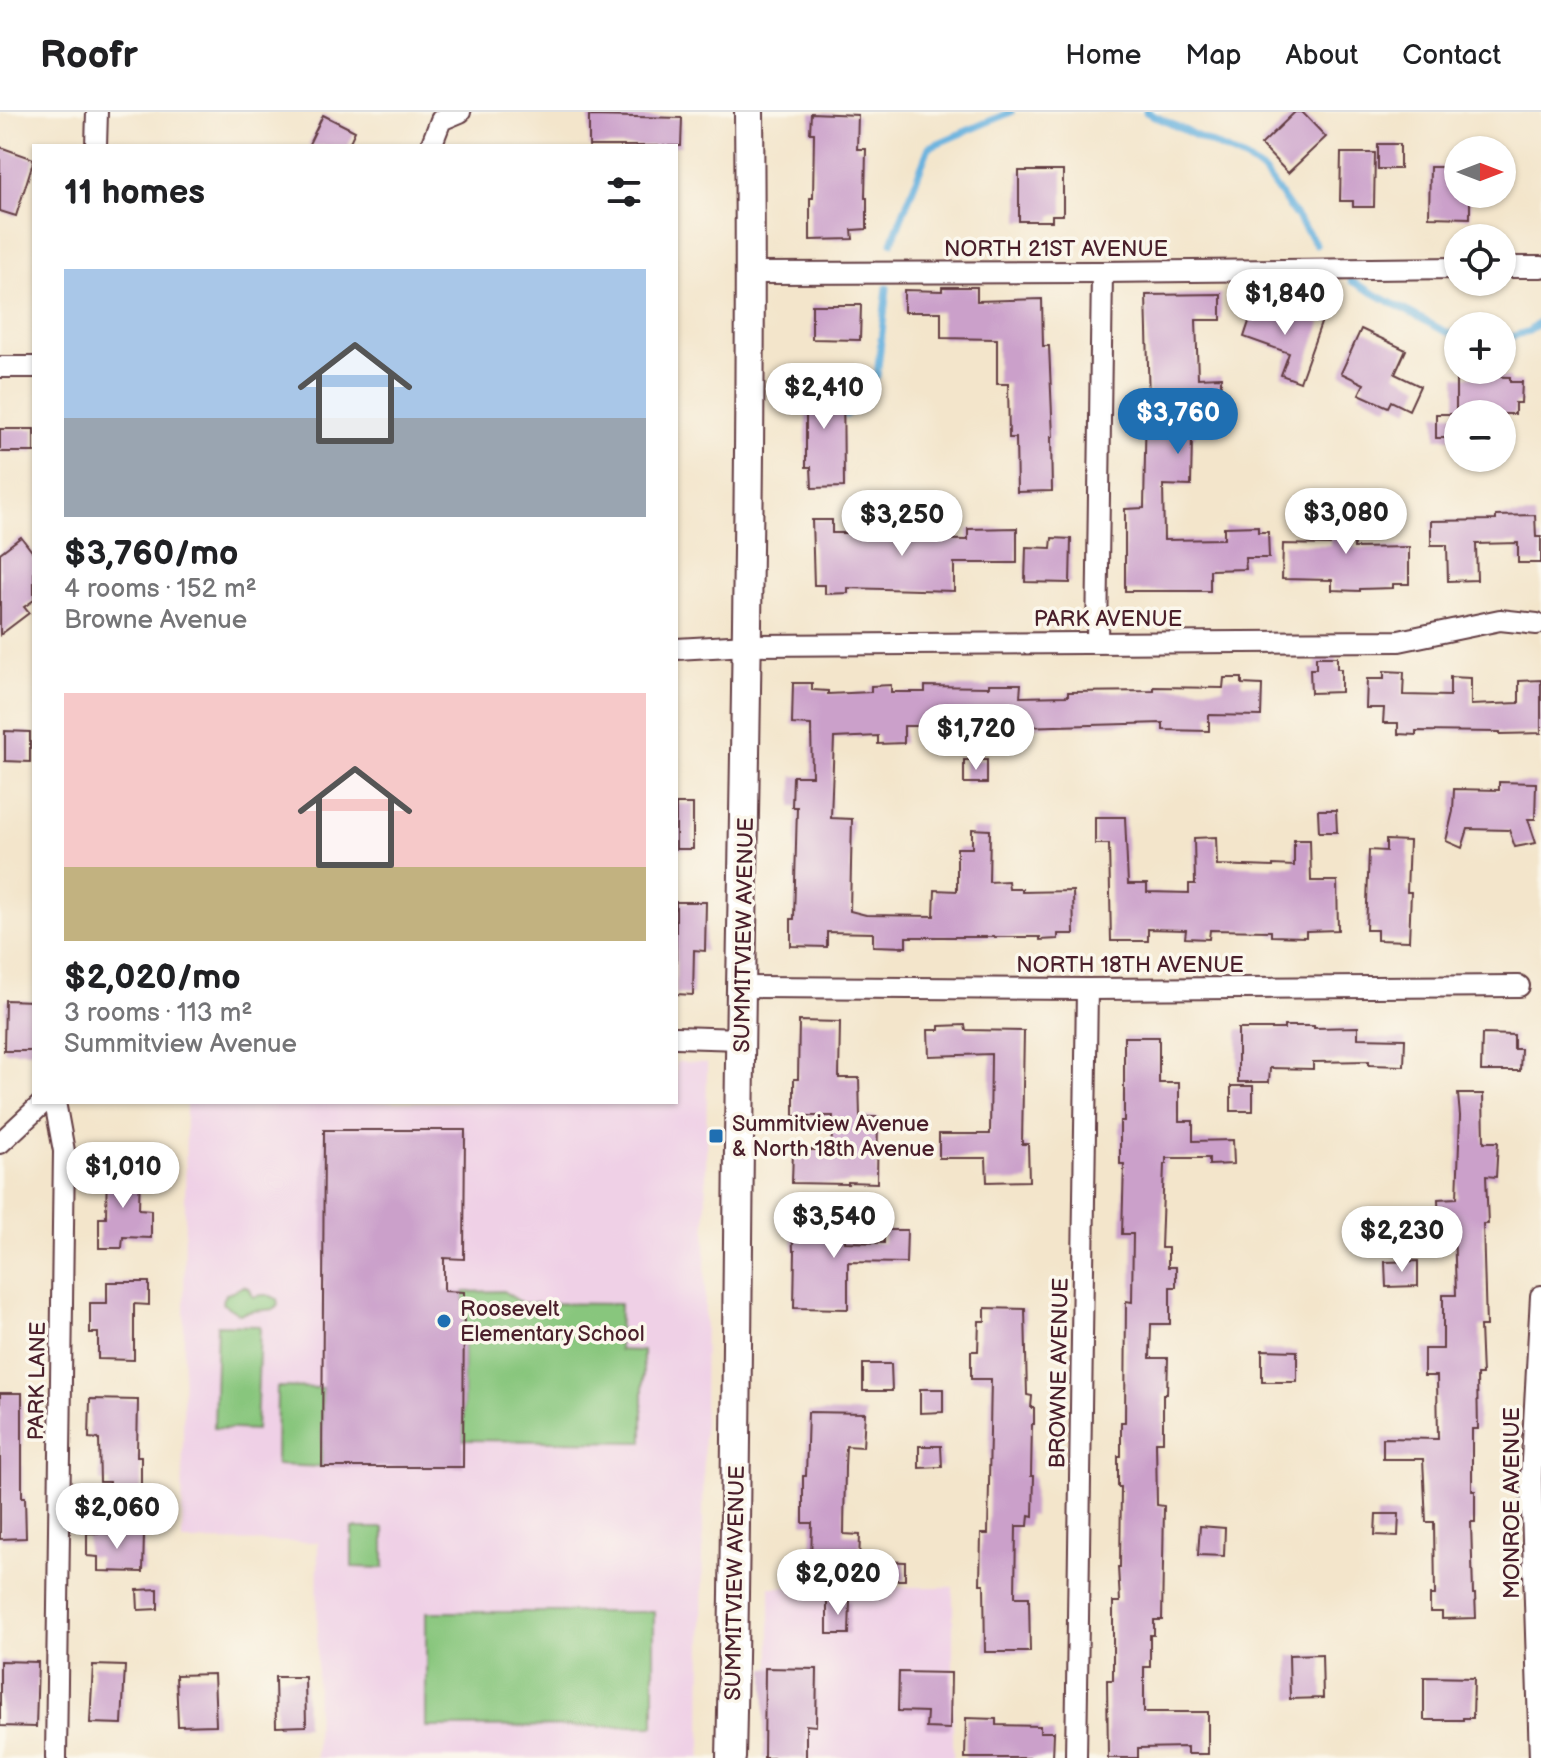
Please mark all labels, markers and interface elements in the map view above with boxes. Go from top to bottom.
text: Roofr [40,33,138,78]
text: Home [1065,39,1141,72]
text: Map [1185,39,1242,72]
text: About [1286,39,1358,72]
text: Contact [1402,39,1501,72]
north arrow [1444,136,1516,208]
map controls [1444,136,1516,472]
icon: filters [602,170,646,214]
text: 11 homes [64,172,205,213]
button: locate [1444,224,1516,296]
street label: NORTH 21ST AVENUE [944,236,1168,263]
pin: $1,840 [1220,269,1350,337]
text: $1,840 [1245,279,1326,310]
button: + [1444,312,1516,384]
icon: home [283,321,427,465]
pin: $2,410 [759,363,889,431]
text: $2,410 [784,373,864,404]
pin: $3,760 [1113,388,1243,456]
text: $3,760 [1136,398,1220,429]
button: − [1444,400,1516,472]
pin: $3,080 [1281,488,1411,556]
pin: $3,250 [837,490,967,558]
text: $3,080 [1303,498,1389,529]
text: $3,250 [860,500,944,531]
text: $3,760/mo [64,533,238,574]
text: 4 rooms · 152 m² [64,574,257,605]
text: Browne Avenue [64,605,247,636]
street label: PARK AVENUE [1034,606,1182,633]
pin: $1,720 [911,704,1041,772]
text: $1,720 [936,714,1016,745]
icon: home [283,745,427,889]
street label: SUMMITVIEW AVENUE [729,817,760,1053]
street label: NORTH 18TH AVENUE [1016,952,1244,979]
text: $2,020/mo [64,957,241,998]
text: 3 rooms · 113 m² [64,998,253,1029]
text: Summitview Avenue [64,1029,297,1060]
place label: Summitview Avenue & North 18th Avenue [732,1111,935,1163]
marker: Summitview Avenue & North 18th Avenue [707,1127,725,1145]
pin: $1,010 [58,1142,188,1210]
text: $1,010 [84,1152,162,1183]
pin: $3,540 [769,1192,899,1260]
text: $3,540 [792,1202,876,1233]
pin: $2,230 [1337,1206,1467,1274]
text: $2,230 [1360,1216,1444,1247]
street label: BROWNE AVENUE [1044,1277,1075,1469]
place label: Roosevelt Elementary School [460,1296,645,1348]
marker: Roosevelt Elementary School [435,1312,453,1330]
street label: PARK LANE [23,1321,52,1441]
street label: MONROE AVENUE [1499,1407,1526,1599]
street label: SUMMITVIEW AVENUE [720,1465,751,1701]
pin: $2,060 [52,1483,182,1551]
text: $2,060 [74,1493,160,1524]
pin: $2,020 [773,1549,903,1617]
text: $2,020 [795,1559,881,1590]

